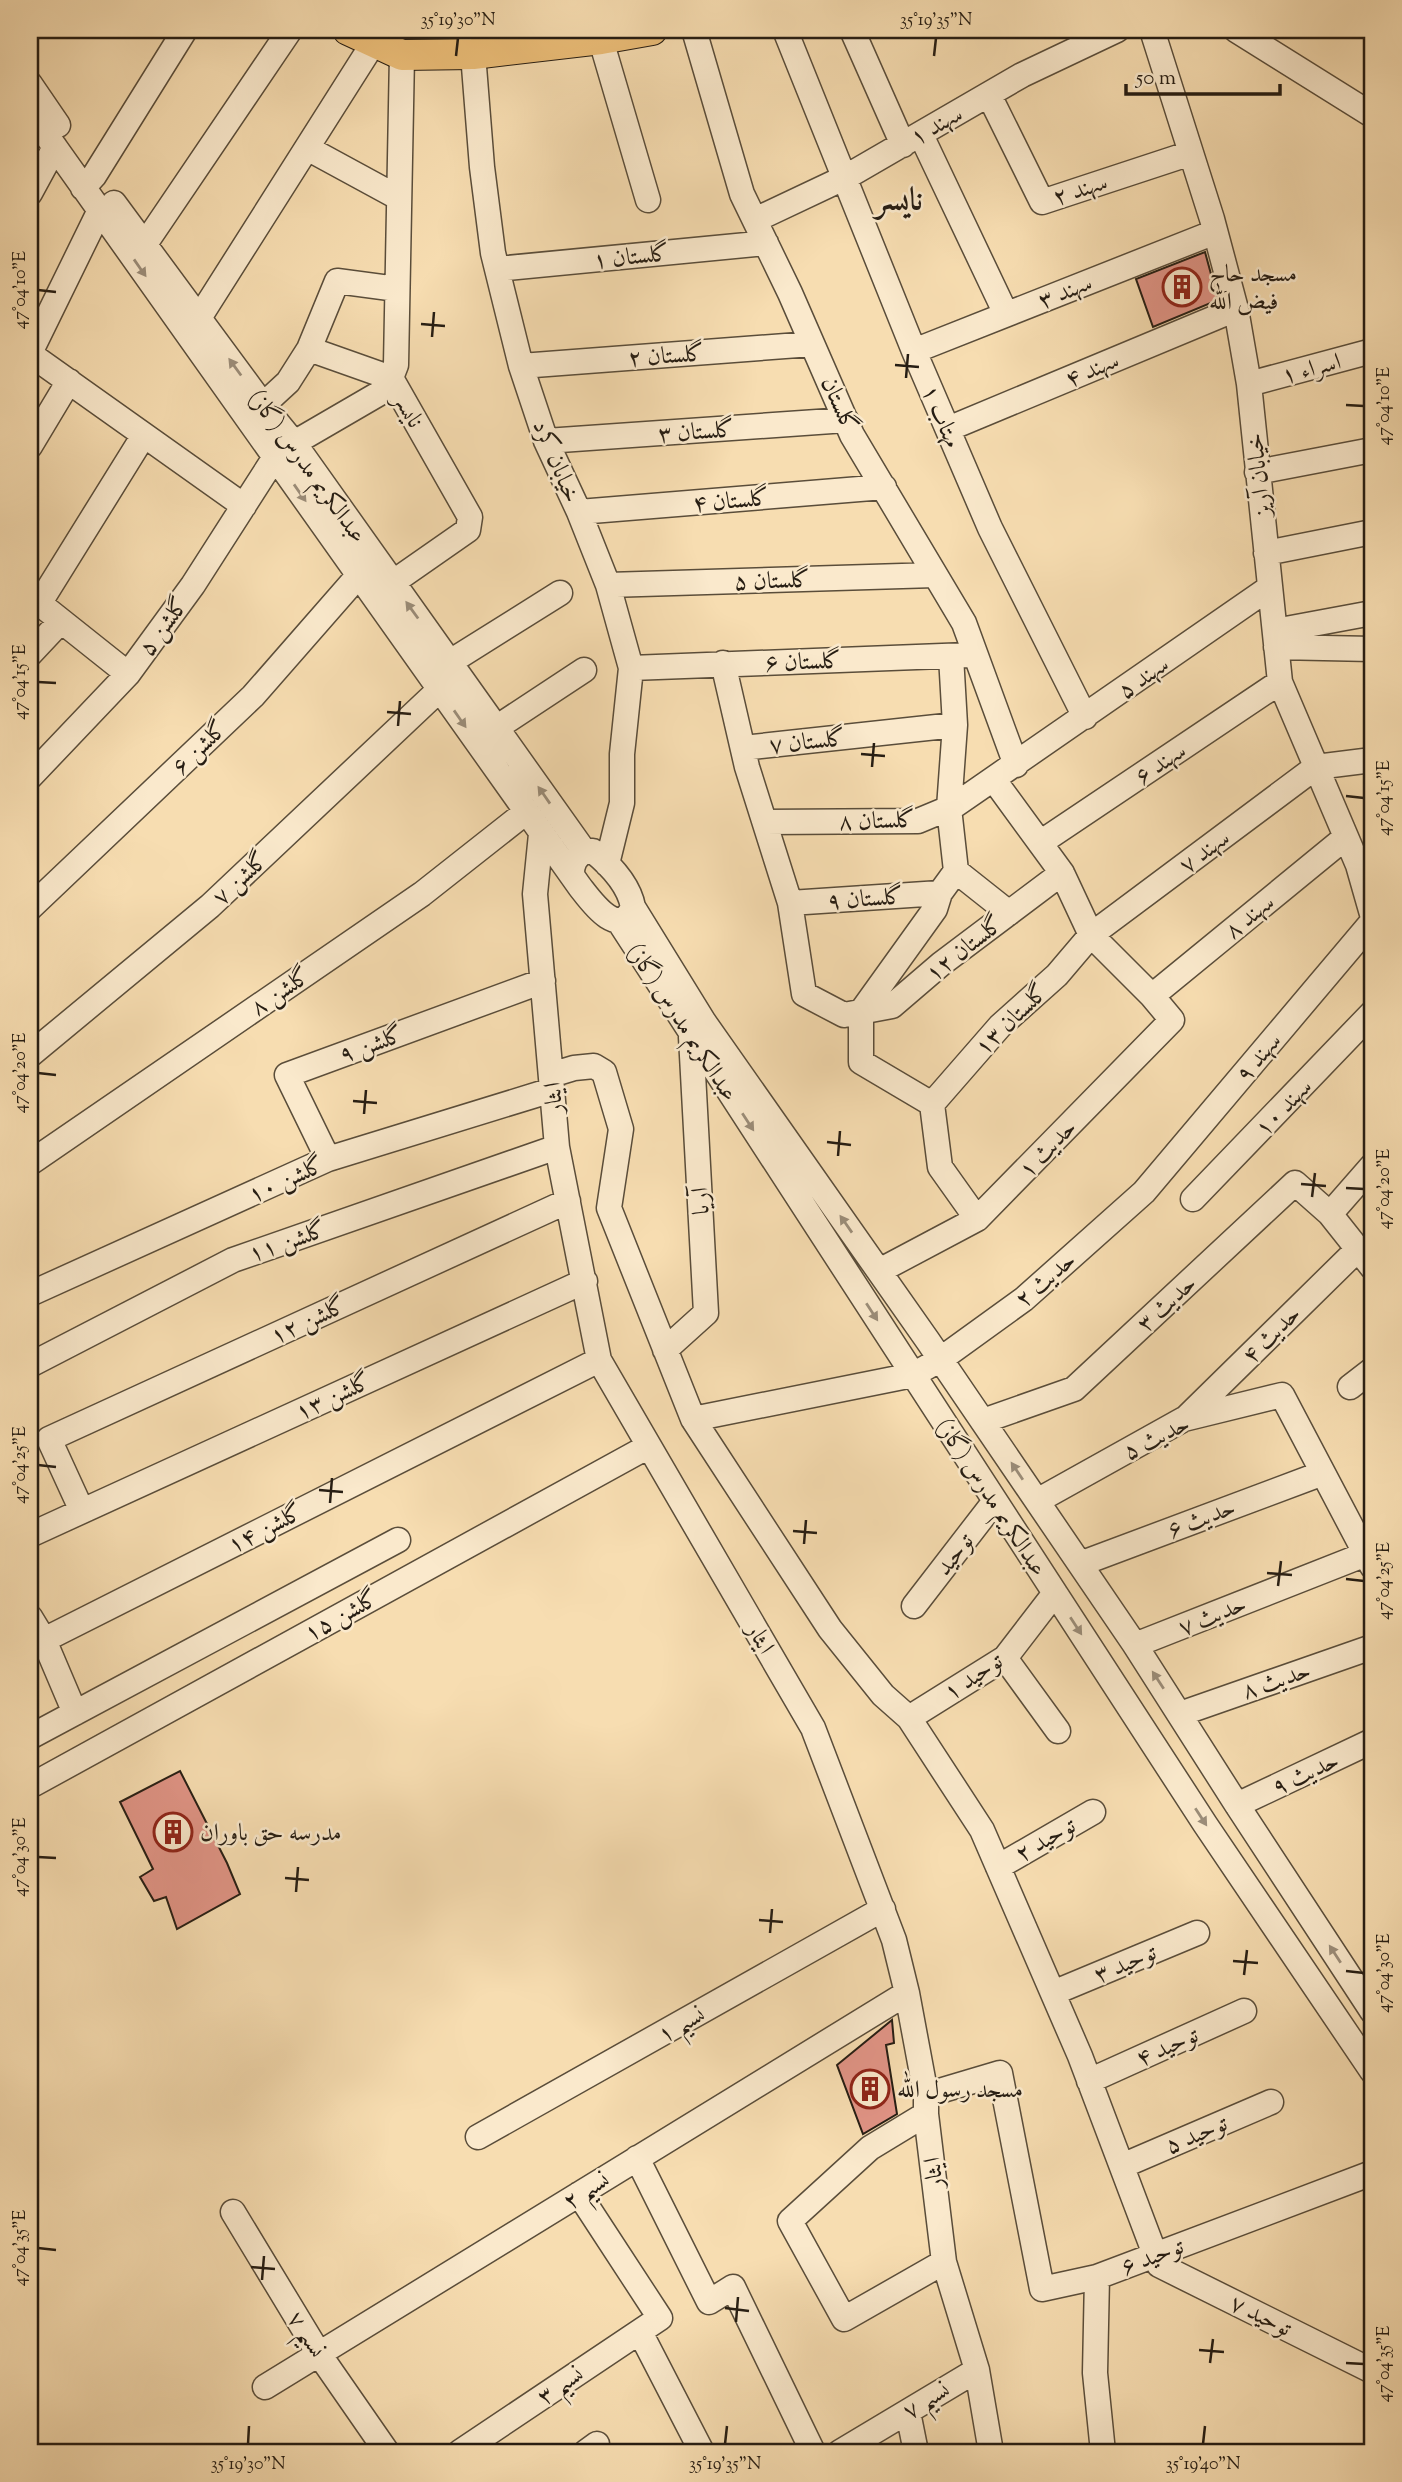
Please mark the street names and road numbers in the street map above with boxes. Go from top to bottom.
street label: سهند ۱ [904,98,970,155]
street label: سهند ۲ [1049,166,1112,216]
street label: گلستان ۱ [591,237,671,279]
street label: سهند ۳ [1034,267,1098,319]
street label: گلستان ۲ [627,337,706,377]
street label: سهند ۴ [1061,344,1125,397]
street label: اسراء ۱ [1278,346,1345,394]
street label: گلستان [811,372,865,438]
street label: مهتاب ۱ [912,380,969,454]
street label: عبدالکریم مدرس (گاز) [237,383,374,552]
street label: نایسر [382,384,431,435]
street label: گلستان ۳ [657,413,736,453]
street label: خیابان کرد [523,415,588,508]
street label: خیابان آریز [1239,431,1282,521]
street label: گلستان ۴ [692,482,771,522]
street label: گلستان ۵ [733,564,811,600]
street label: گلشن ۵ [131,590,198,664]
street label: گلستان ۶ [764,645,842,681]
street label: سهند ۵ [1112,649,1177,709]
street label: گلشن ۶ [165,713,236,784]
street label: گلستان ۷ [767,722,847,764]
street label: سهند ۶ [1129,735,1194,794]
street label: گلستان ۸ [838,804,916,840]
street label: سهند ۷ [1173,822,1238,883]
street label: گلشن ۷ [206,844,277,914]
street label: گلستان ۹ [826,880,905,920]
street label: سهند ۸ [1218,887,1283,948]
street label: گلستان ۱۲ [919,908,1011,991]
street label: عبدالکریم مدرس (گاز) [616,937,745,1110]
street label: گلشن ۸ [244,960,318,1025]
street label: گلستان ۱۳ [968,977,1057,1064]
street label: گلشن ۹ [335,1019,409,1073]
street label: سهند ۹ [1229,1026,1290,1091]
street label: سهند ۱۰ [1248,1072,1321,1145]
street label: ایثار [537,1081,573,1117]
street label: حدیث ۱ [1012,1112,1085,1187]
street label: گلشن ۱۰ [243,1149,330,1213]
street label: آریا [684,1183,720,1216]
street label: گلشن ۱۱ [244,1214,331,1272]
street label: حدیث ۲ [1009,1245,1084,1317]
street label: حدیث ۳ [1130,1268,1205,1341]
street label: گلشن ۱۲ [265,1289,352,1354]
street label: حدیث ۴ [1235,1298,1309,1372]
street label: گلشن ۱۳ [290,1365,377,1430]
street label: حدیث ۵ [1118,1408,1196,1470]
street label: عبدالکریم مدرس (گاز) [925,1412,1054,1585]
street label: حدیث ۶ [1163,1491,1241,1548]
street label: گلشن ۱۴ [222,1496,309,1563]
street label: توحید [928,1526,983,1584]
street label: گلشن ۱۵ [299,1582,385,1651]
street label: حدیث ۷ [1174,1588,1252,1646]
street label: ایثار [736,1615,782,1661]
street label: توحید ۱ [938,1645,1011,1710]
street label: حدیث ۸ [1238,1654,1316,1709]
street label: حدیث ۹ [1267,1744,1345,1805]
street label: توحید ۲ [1009,1810,1083,1872]
street label: توحید ۳ [1089,1936,1163,1993]
street label: نسیم ۱ [652,1999,714,2057]
street label: توحید ۴ [1131,2019,1205,2077]
street label: توحید ۵ [1160,2107,1234,2164]
street label: ایثار [916,2155,954,2192]
street label: نسیم ۲ [557,2164,620,2224]
street label: توحید ۶ [1116,2230,1189,2285]
street label: توحید ۷ [1224,2287,1297,2346]
street label: نسیم ۷ [273,2305,333,2368]
street label: نسیم ۳ [531,2359,594,2419]
street label: نسیم ۷ [897,2374,960,2433]

